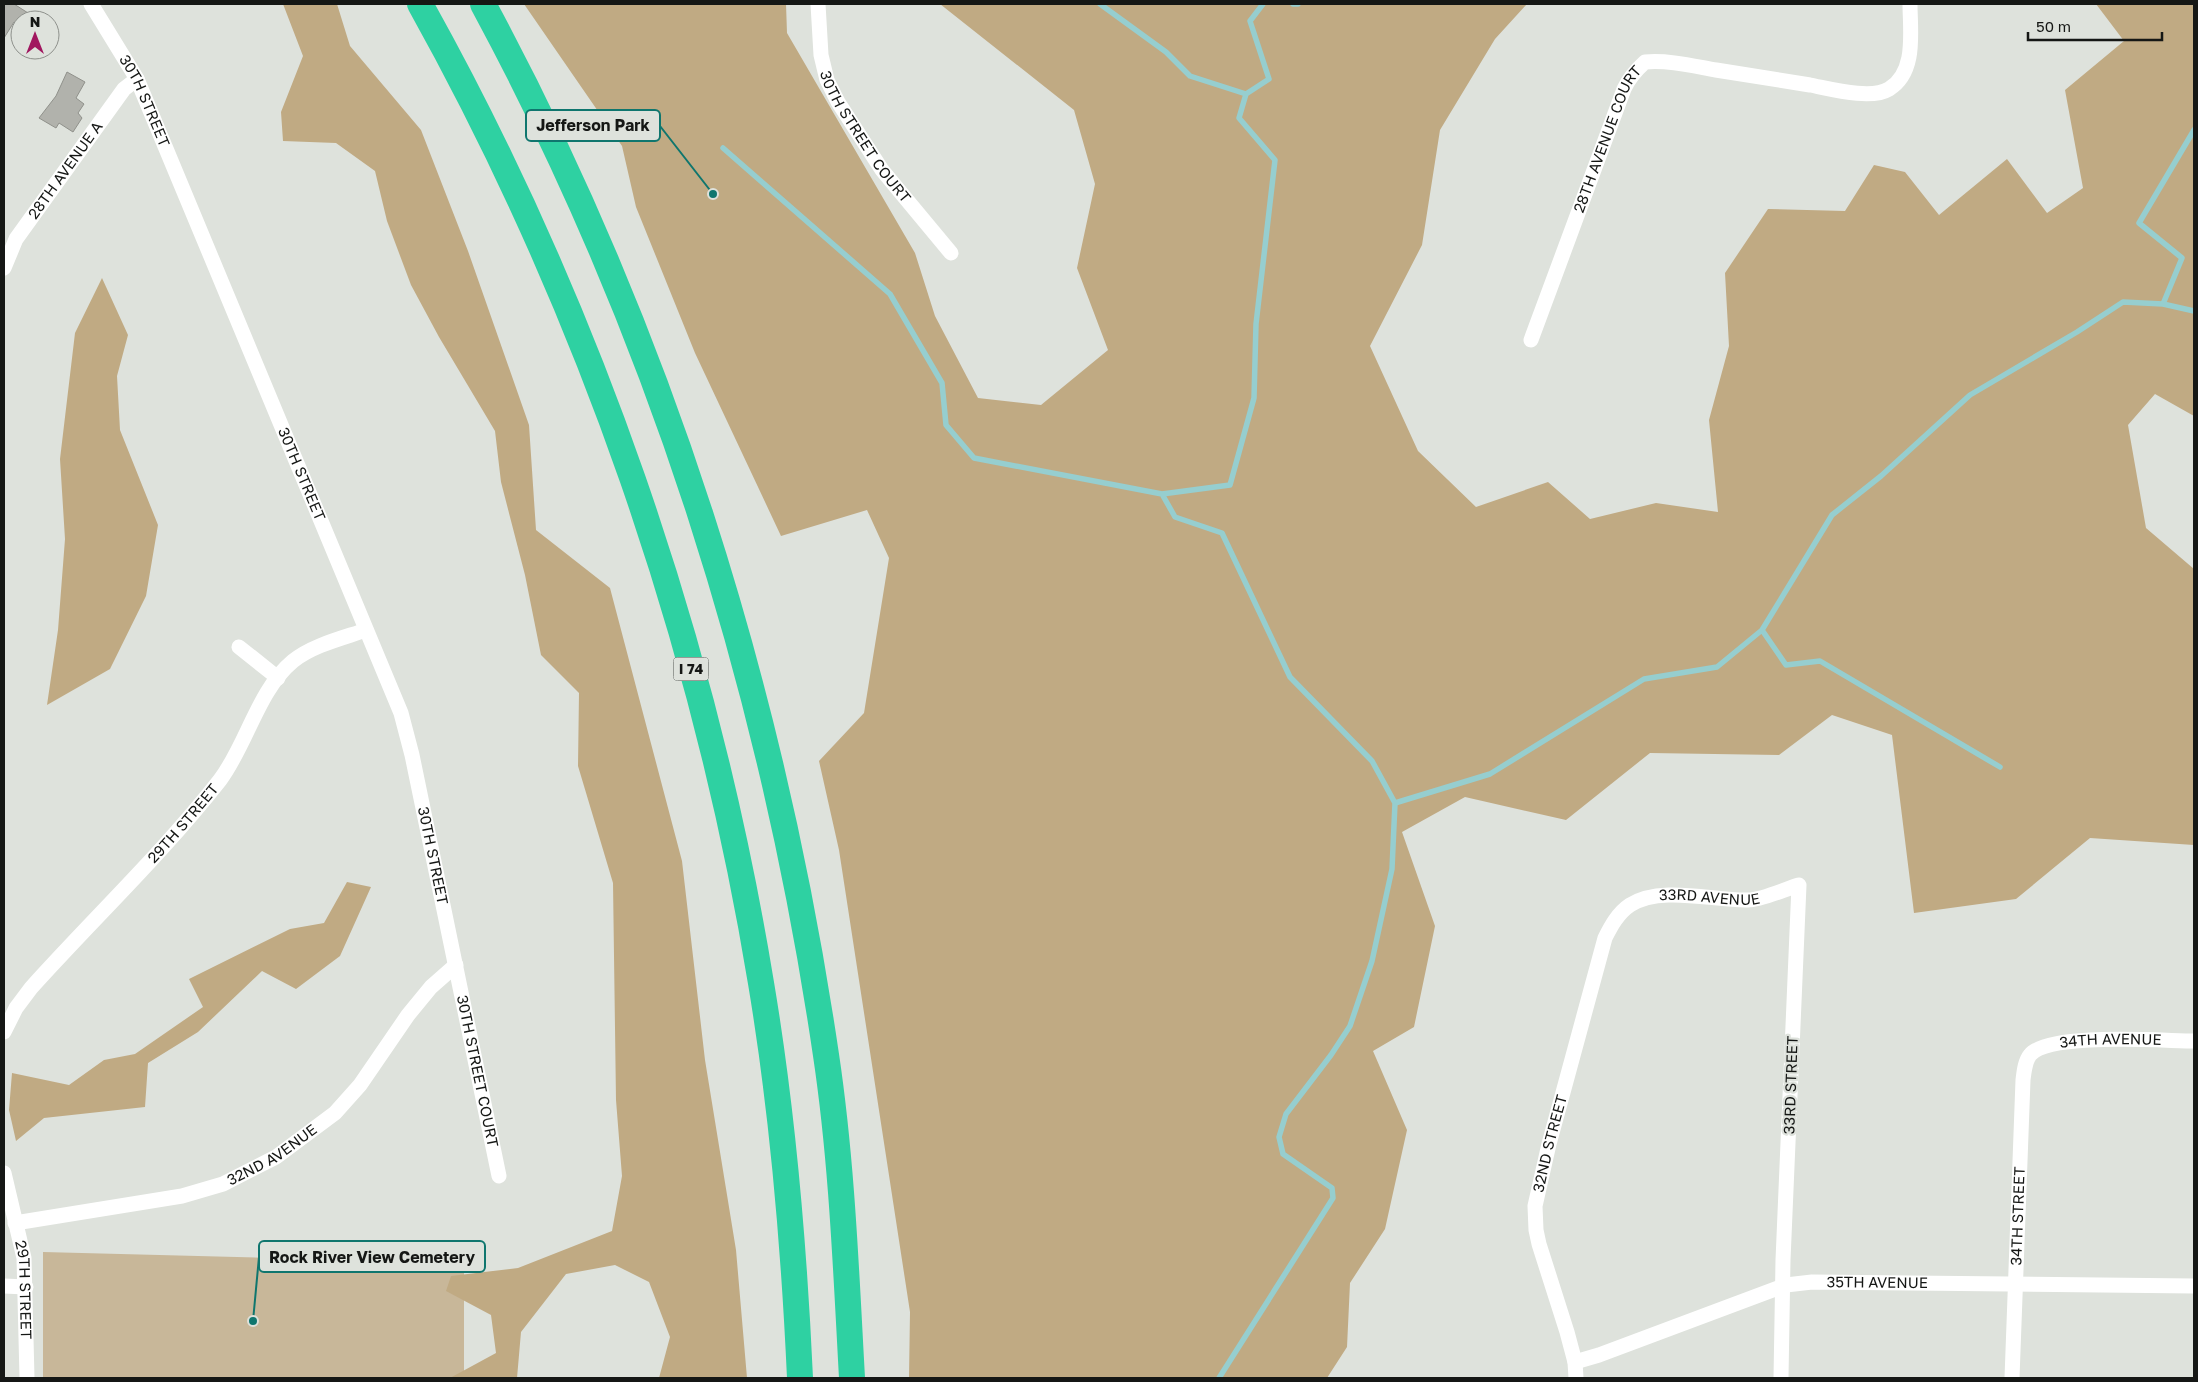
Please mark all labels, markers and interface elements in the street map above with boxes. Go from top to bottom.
north arrow [10,10,60,60]
scale bar [2028,10,2162,42]
text: N [30,13,40,30]
text: 50 m [2036,17,2071,35]
street label: 30TH STREET [116,51,174,149]
street label: 28TH AVENUE COURT [1569,61,1645,215]
street label: 30TH STREET COURT [817,69,915,206]
callout: Jefferson Park [526,110,660,141]
text: Jefferson Park [536,115,651,135]
street label: 28TH AVENUE A [24,118,106,222]
street label: 30TH STREET [275,424,330,523]
road number: I 74 [674,658,708,681]
street label: 29TH STREET [143,780,222,866]
street label: 30TH STREET [415,805,453,906]
street label: 33RD AVENUE [1658,885,1761,908]
street label: 30TH STREET COURT [454,993,503,1149]
street label: 34TH AVENUE [2058,1029,2162,1051]
street label: 33RD STREET [1779,1035,1801,1135]
street label: 32ND STREET [1528,1093,1570,1194]
street label: 32ND AVENUE [224,1120,320,1188]
street label: 34TH STREET [2006,1166,2028,1266]
street label: 29TH STREET [12,1238,36,1339]
callout: Rock River View Cemetery [259,1241,485,1272]
text: Rock River View Cemetery [269,1247,475,1267]
street label: 35TH AVENUE [1826,1272,1928,1291]

